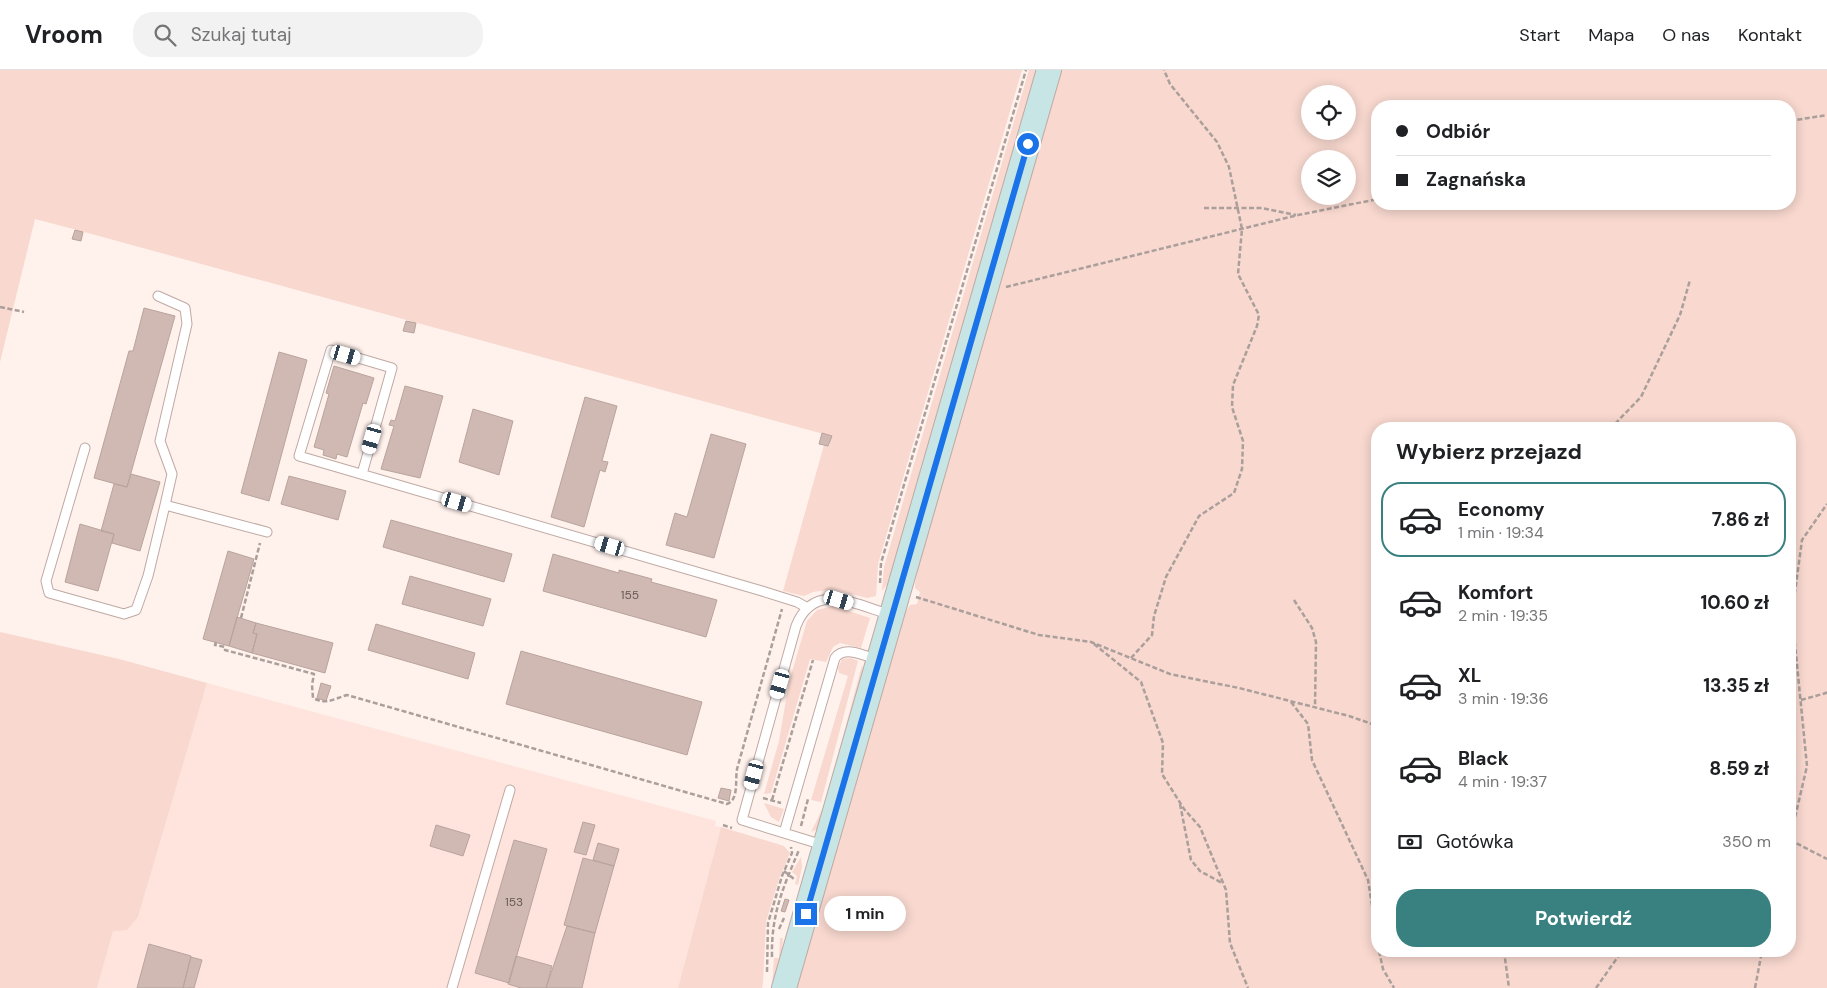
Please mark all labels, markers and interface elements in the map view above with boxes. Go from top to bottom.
search box [133,12,483,57]
text: Vroom [25,19,103,50]
icon: search [151,21,179,49]
text: Szukaj tutaj [191,22,292,47]
text: Start [1519,23,1560,47]
text: Mapa [1588,23,1634,47]
text: O nas [1662,23,1710,47]
text: Kontakt [1738,23,1802,47]
map controls [1301,85,1356,205]
button: locate [1301,85,1356,140]
text: Odbiór [1426,119,1490,144]
route start [1017,133,1039,155]
button: layers [1301,150,1356,205]
text: Zagnańska [1426,167,1526,192]
car [329,344,362,366]
car [360,423,383,455]
text: Wybierz przejazd [1396,437,1582,466]
car [440,491,473,513]
icon: car [1398,497,1443,542]
text: Economy [1458,497,1545,522]
text: 7.86 zł [1712,507,1769,532]
text: 1 min · 19:34 [1458,522,1544,543]
car [593,535,626,557]
icon: car [1398,580,1443,625]
text: Komfort [1458,580,1533,605]
house number: 155 [621,587,639,603]
car [822,588,855,612]
text: 10.60 zł [1700,590,1769,615]
text: 2 min · 19:35 [1458,605,1548,626]
icon: car [1398,663,1443,708]
text: XL [1458,663,1481,688]
car [768,668,791,700]
text: 13.35 zł [1703,673,1769,698]
text: 3 min · 19:36 [1458,688,1548,709]
icon: car [1398,746,1443,791]
text: Black [1458,746,1509,771]
text: 8.59 zł [1709,756,1769,781]
car [742,759,765,791]
text: 4 min · 19:37 [1458,771,1547,792]
icon: cash [1396,828,1424,856]
text: Gotówka [1436,829,1514,854]
text: 350 m [1722,831,1771,852]
button: Potwierdź [1396,889,1771,947]
house number: 153 [505,894,523,910]
callout: 1 min [824,896,906,932]
route end [795,903,817,925]
text: 1 min [846,903,884,924]

